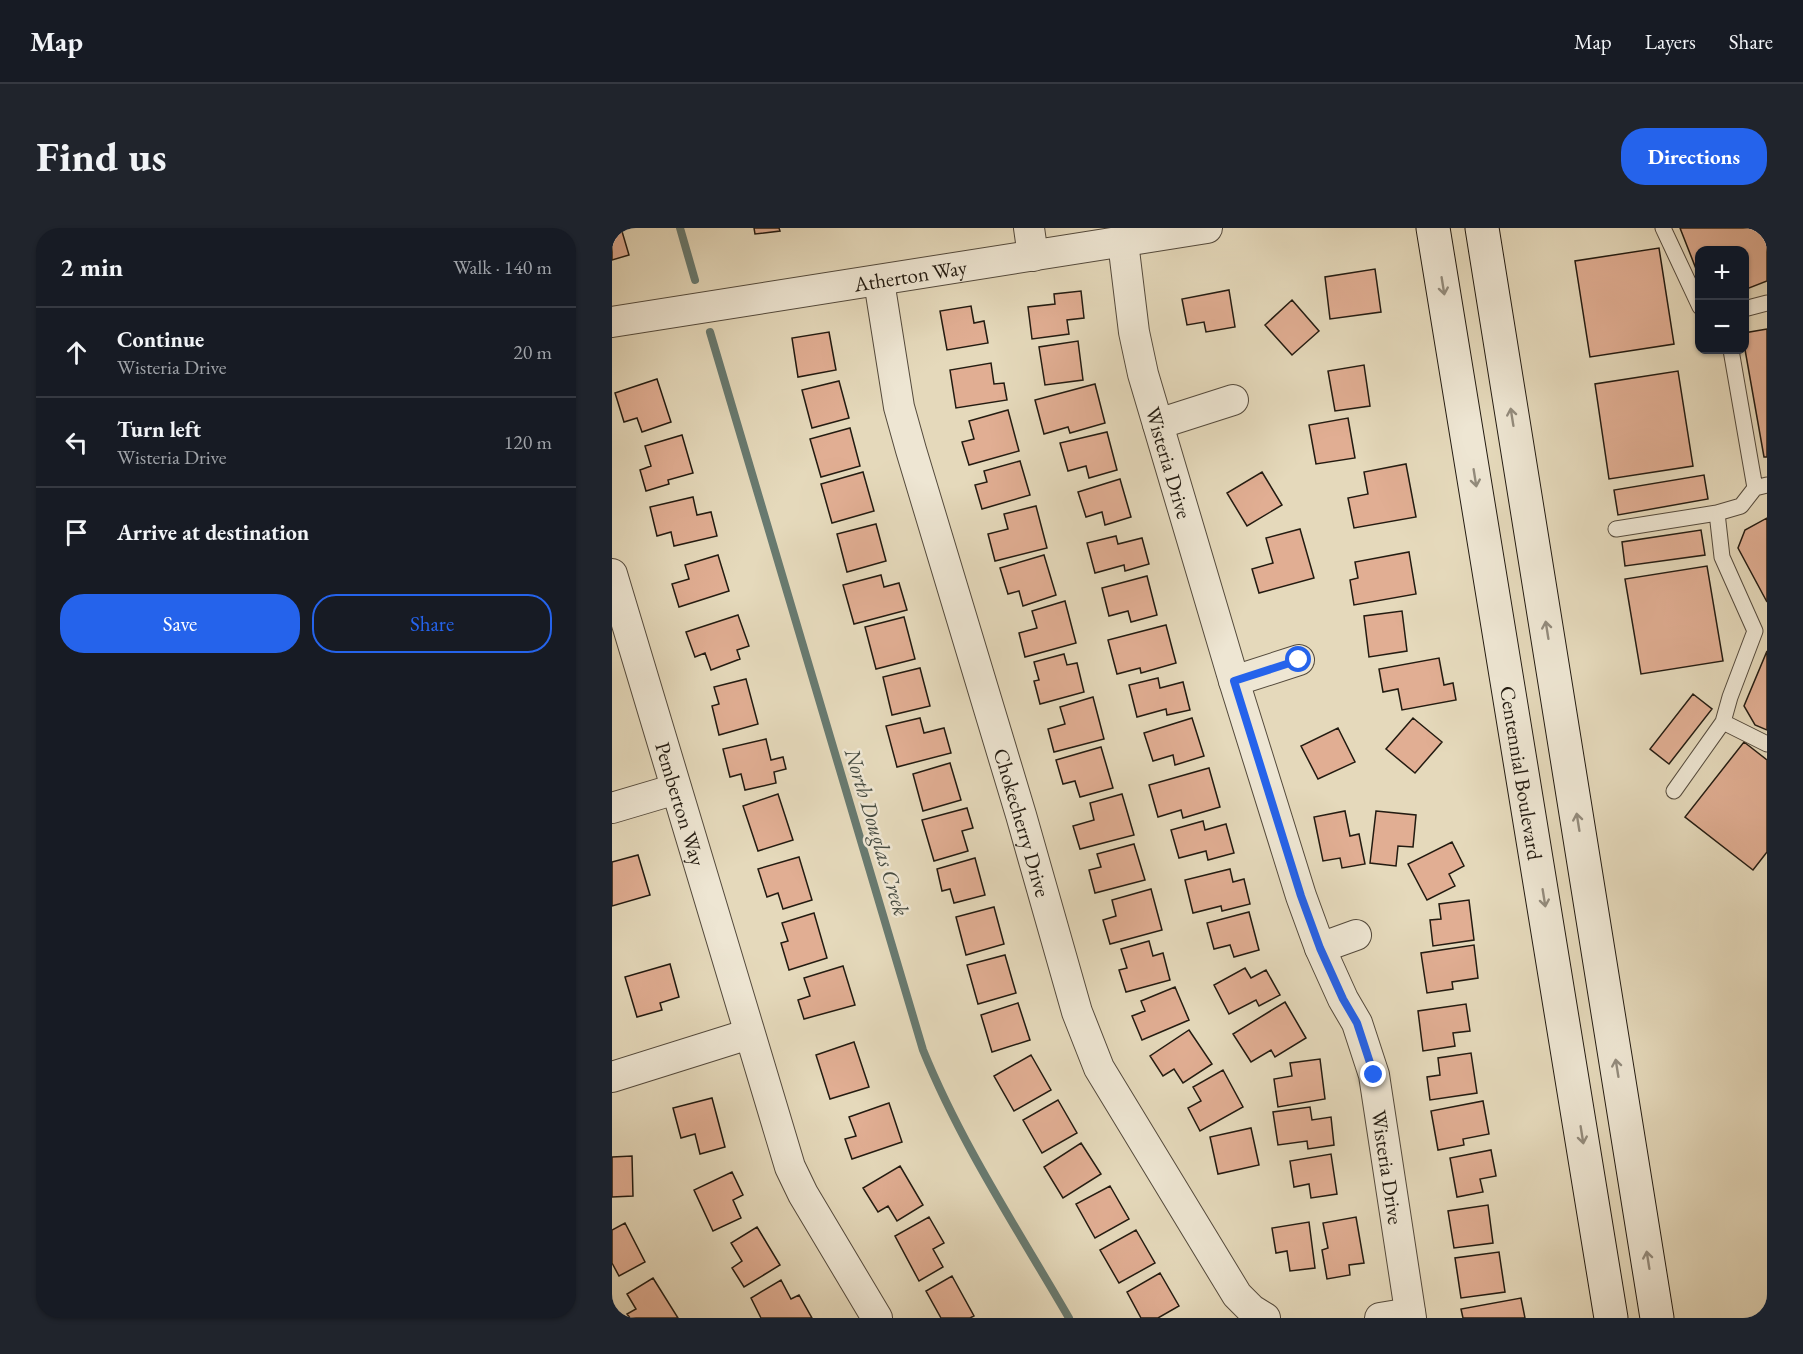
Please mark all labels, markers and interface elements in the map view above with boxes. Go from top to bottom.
text: Map [30,23,83,59]
text: Map [1574,28,1612,55]
text: Layers [1645,28,1696,55]
text: Share [1729,28,1773,55]
button: Directions [1621,128,1767,185]
text: Find us [36,129,167,184]
map controls [1695,246,1749,354]
button: + [1695,246,1749,300]
text: 2 min [60,250,123,284]
street label: Atherton Way [851,253,970,297]
text: Walk · 140 m [453,254,552,280]
one-way arrow [1437,275,1448,295]
button: − [1695,300,1749,354]
text: Continue [117,325,204,354]
icon: ahead [60,336,93,369]
text: 20 m [513,339,552,365]
text: Wisteria Drive [117,354,227,380]
street label: Wisteria Drive [1140,403,1199,522]
one-way arrow [1507,407,1518,427]
text: Turn left [117,415,201,444]
icon: left [60,426,93,459]
text: 120 m [504,429,552,455]
text: Wisteria Drive [117,444,227,470]
one-way arrow [1469,468,1480,487]
icon: arrive [60,516,93,549]
text: Arrive at destination [117,518,309,547]
button: Save [60,594,300,653]
button: Share [312,594,552,653]
one-way arrow [1541,621,1552,640]
route start [1285,646,1311,672]
street label: Centennial Boulevard [1494,684,1550,862]
street label: Pemberton Way [650,739,713,870]
water label: North Douglas Creek [837,744,916,919]
street label: Chokecherry Drive [988,745,1057,900]
one-way arrow [1572,813,1583,833]
one-way arrow [1538,888,1549,908]
one-way arrow [1611,1058,1622,1078]
route end [1360,1061,1386,1087]
street label: Wisteria Drive [1366,1108,1410,1226]
one-way arrow [1576,1125,1587,1144]
one-way arrow [1642,1251,1653,1271]

